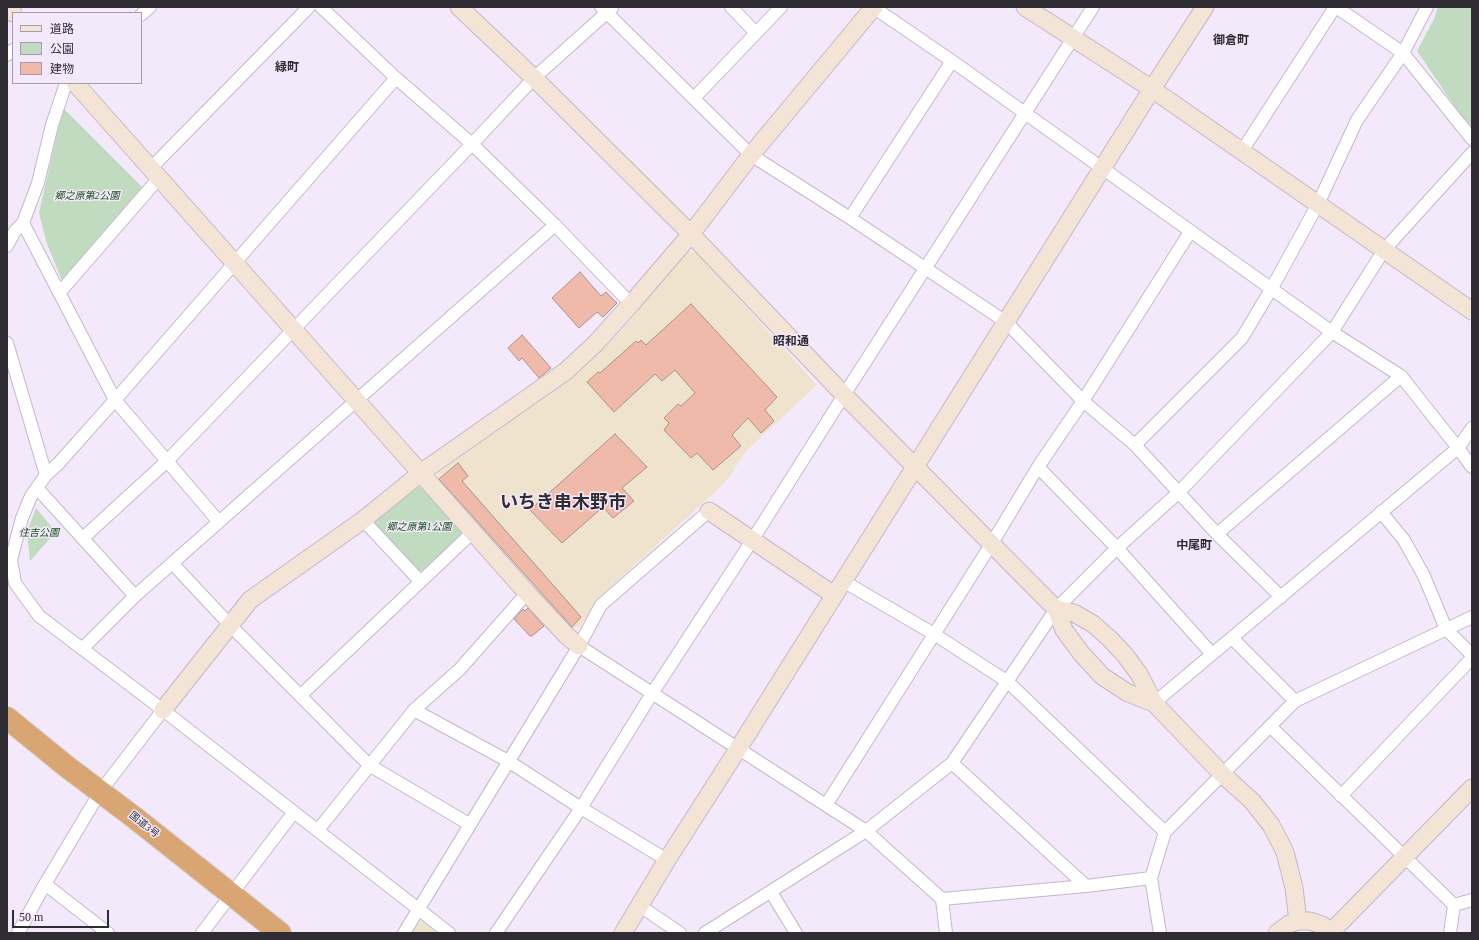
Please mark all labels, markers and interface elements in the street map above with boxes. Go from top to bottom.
legend [12,12,142,84]
text: 道路 [50,22,74,36]
district label: 御倉町 [1213,34,1249,48]
text: 公園 [50,42,74,56]
district label: 緑町 [275,61,299,75]
text: 建物 [50,62,74,76]
park label: 郷之原第2公園 [55,190,119,202]
district label: 昭和通 [773,335,809,349]
district label: いちき串木野市 [500,492,626,514]
park label: 郷之原第1公園 [387,521,451,533]
park label: 住吉公園 [19,527,59,539]
district label: 中尾町 [1176,539,1212,553]
street label: 国道3号 [127,809,161,841]
scale bar [14,902,111,928]
text: 50 m [19,910,43,924]

